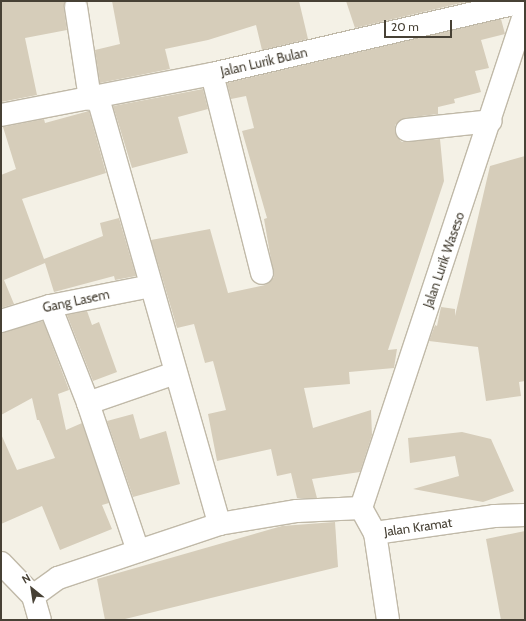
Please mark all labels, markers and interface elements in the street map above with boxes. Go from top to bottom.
scale bar [386,12,454,38]
text: 20 m [391,19,419,34]
street label: Jalan Lurik Bulan [219,44,309,80]
street label: Jalan Lurik Waseso [420,210,468,310]
street label: Gang Lasem [41,286,111,316]
street label: Jalan Kramat [383,515,453,539]
north arrow [12,569,52,609]
text: N [19,571,33,587]

